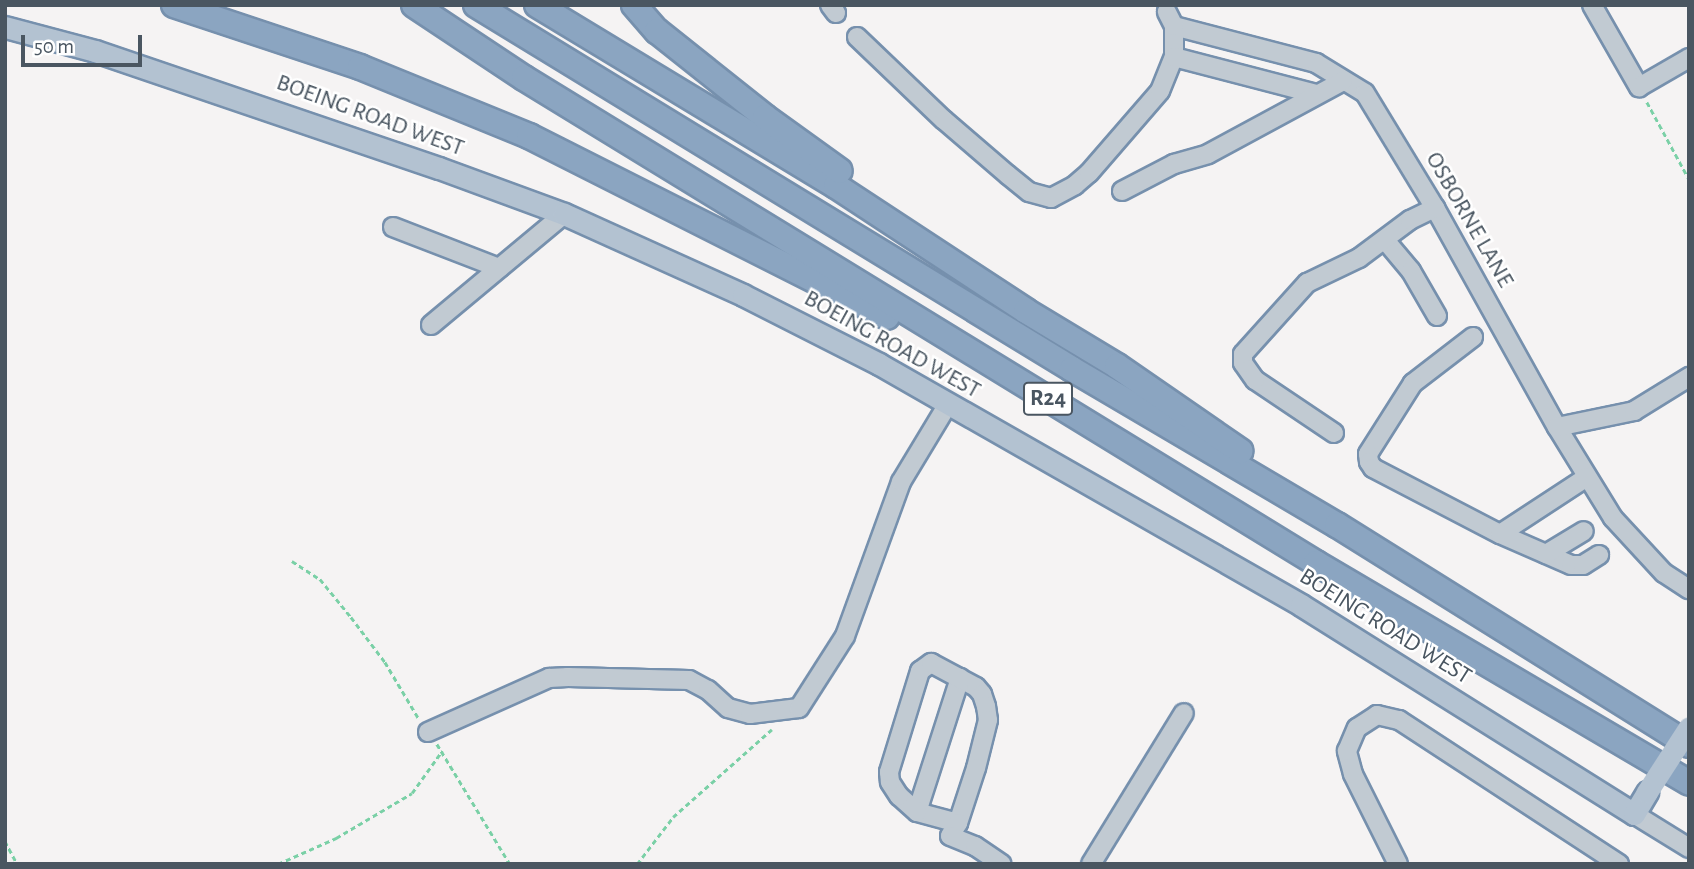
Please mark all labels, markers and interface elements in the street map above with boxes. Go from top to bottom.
scale bar [24,21,145,65]
text: 50 m [34,36,74,57]
street label: BOEING ROAD WEST [272,69,468,163]
street label: OSBORNE LANE [1419,147,1519,293]
street label: BOEING ROAD WEST [799,285,985,405]
road number: R24 [1022,380,1074,418]
street label: BOEING ROAD WEST [1294,562,1476,692]

